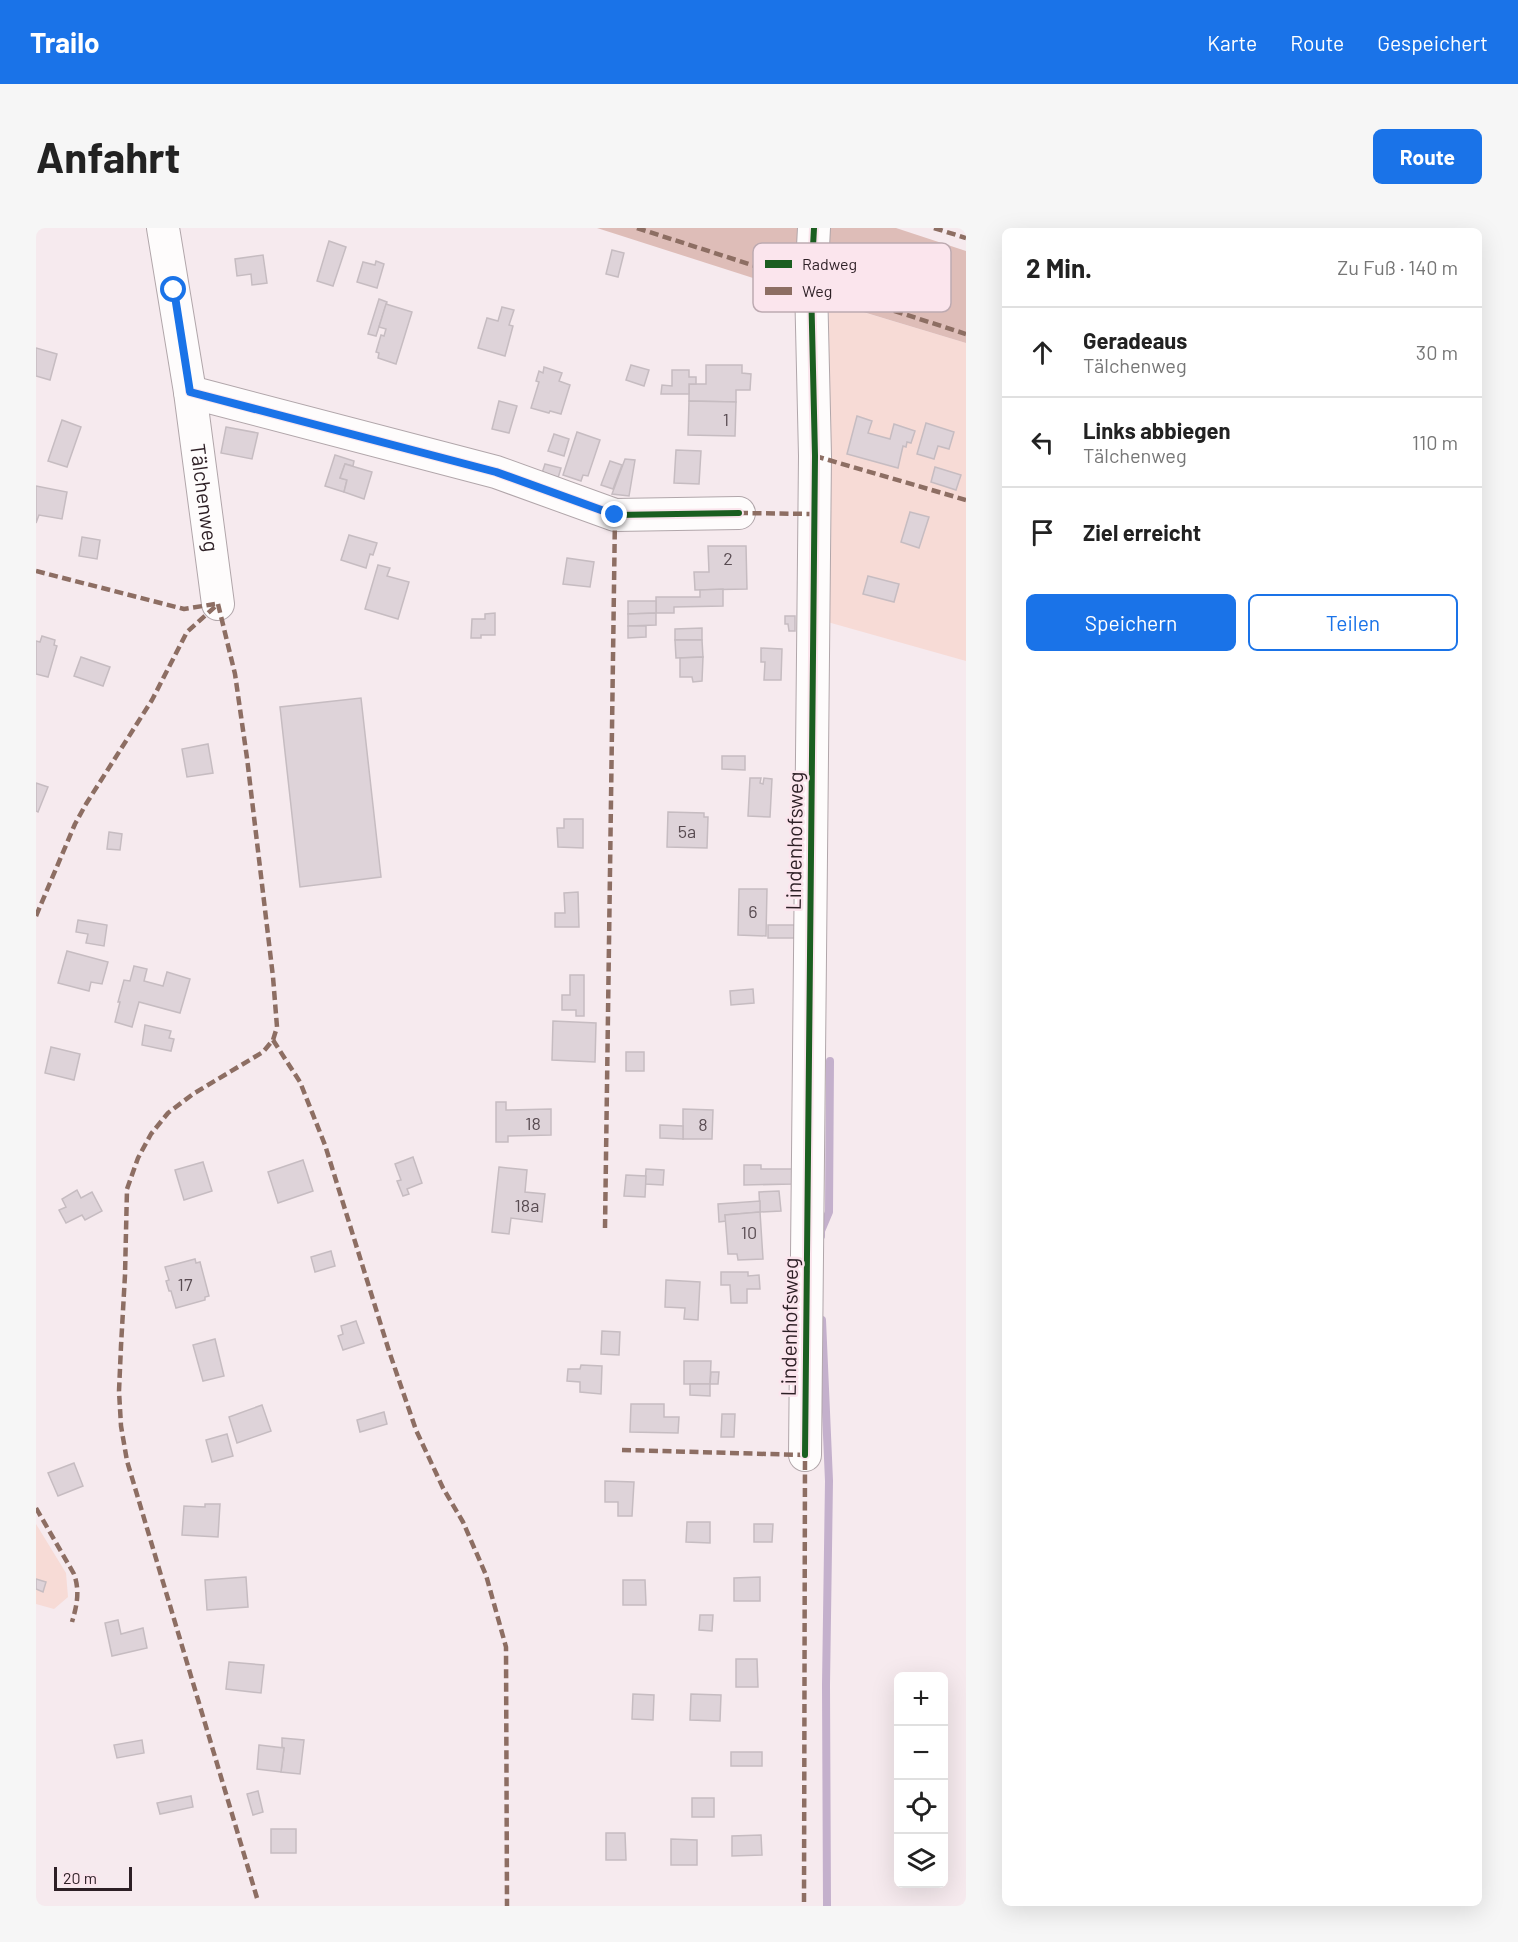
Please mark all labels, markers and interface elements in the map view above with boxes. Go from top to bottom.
text: Trailo [30,25,100,59]
text: Karte [1207,30,1257,55]
text: Route [1290,30,1344,55]
text: Gespeichert [1377,30,1488,55]
button: Route [1373,129,1482,184]
text: Anfahrt [36,131,181,181]
legend [753,243,951,312]
text: 2 Min. [1026,252,1092,283]
text: Radweg [802,254,857,273]
text: Zu Fuß · 140 m [1337,255,1458,279]
route start [160,276,186,302]
text: Weg [802,281,832,300]
text: Geradeaus [1083,327,1187,353]
icon: ahead [1026,336,1059,369]
text: 30 m [1416,340,1458,364]
text: Tälchenweg [1083,353,1187,377]
house number: 1 [723,408,729,430]
text: Links abbiegen [1083,417,1231,443]
icon: left [1026,426,1059,459]
text: 110 m [1412,430,1458,454]
street label: Tälchenweg [186,442,225,553]
text: Tälchenweg [1083,443,1187,467]
route end [601,501,627,527]
icon: arrive [1026,516,1059,549]
text: Ziel erreicht [1083,519,1201,545]
house number: 2 [723,547,733,569]
button: Speichern [1026,594,1236,651]
button: Teilen [1248,594,1458,651]
street label: Lindenhofsweg [780,771,807,911]
house number: 5a [678,820,696,842]
house number: 6 [748,900,758,922]
house number: 18 [525,1112,541,1134]
house number: 8 [698,1113,708,1135]
house number: 18a [515,1194,539,1216]
house number: 10 [741,1221,757,1243]
street label: Lindenhofsweg [775,1257,802,1397]
house number: 17 [178,1273,193,1295]
map controls [894,1672,948,1888]
button: + [894,1672,948,1726]
button: − [894,1726,948,1780]
button: locate [894,1780,948,1834]
button: layers [894,1834,948,1888]
scale bar [54,1864,132,1892]
text: 20 m [63,1868,97,1887]

